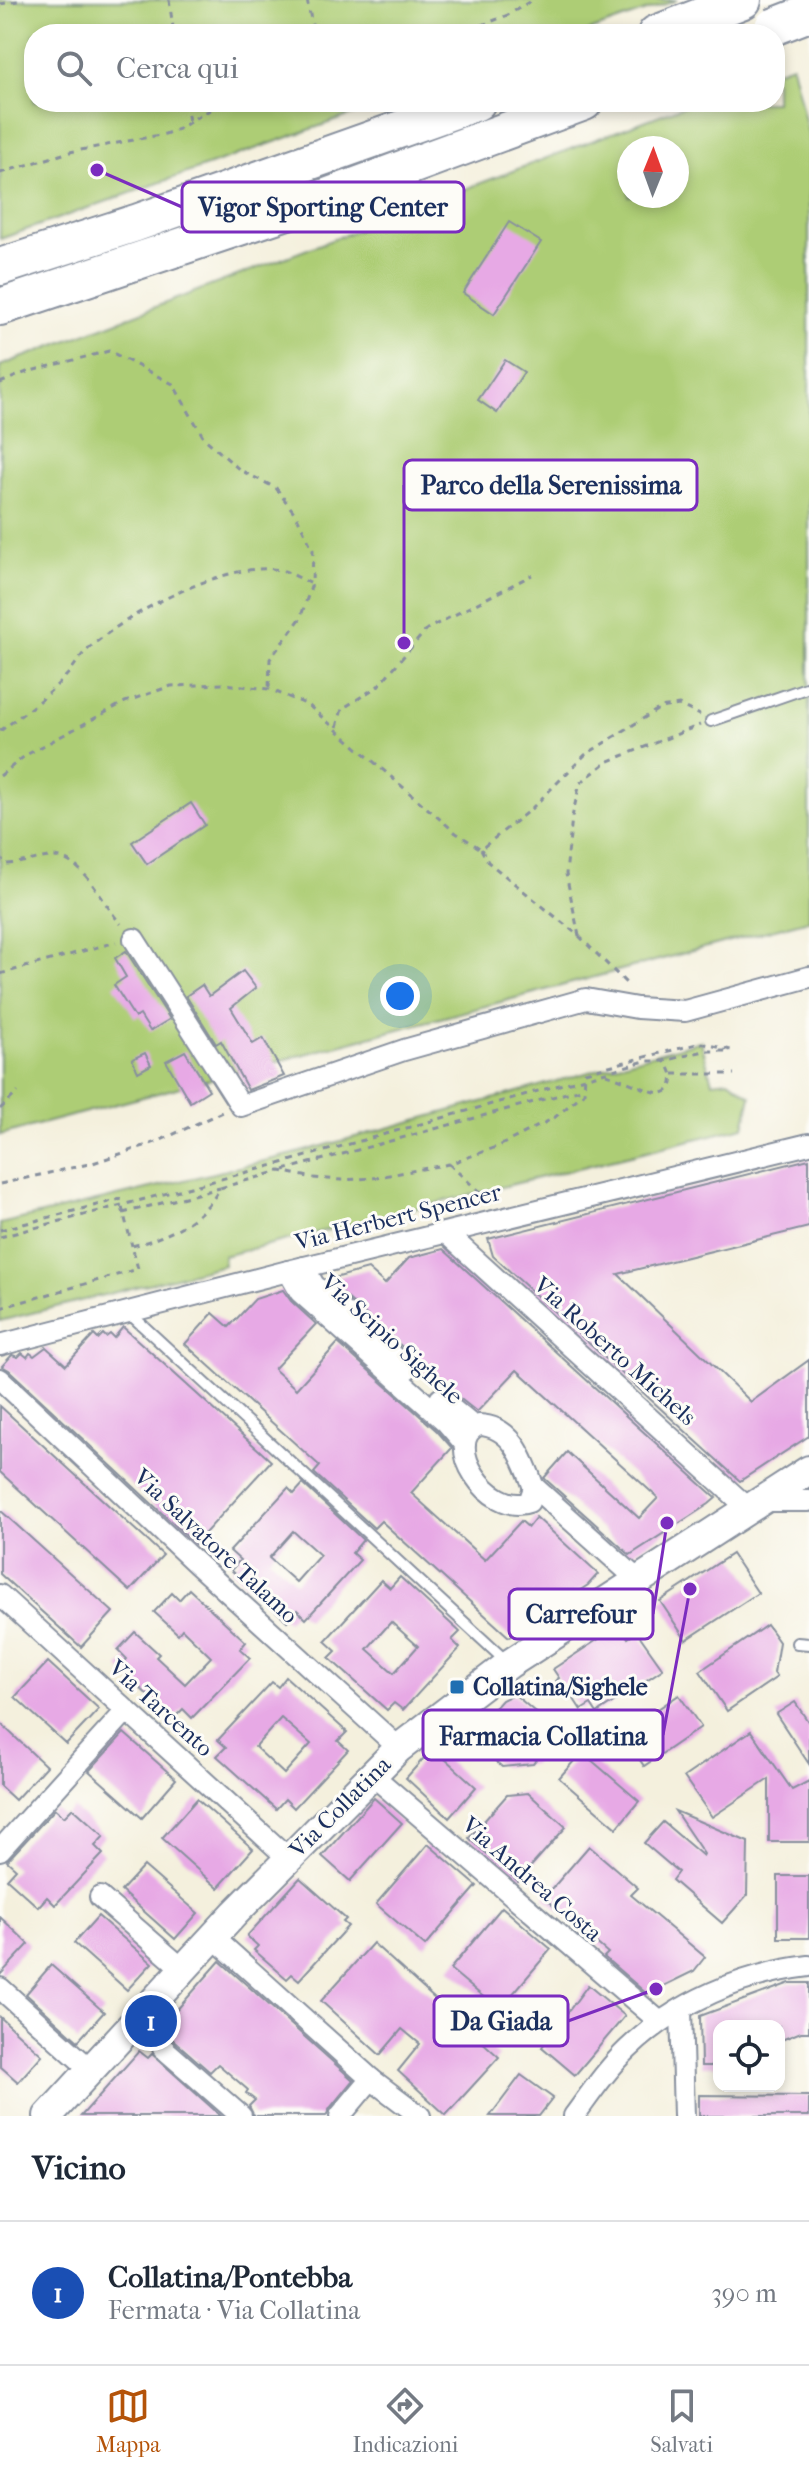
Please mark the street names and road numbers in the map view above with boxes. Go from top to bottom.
street label: Via Herbert Spencer [291,1178,505,1256]
street label: Via Scipio Sighele [314,1267,469,1410]
street label: Via Roberto Michels [527,1270,702,1431]
street label: Via Salvatore Talamo [127,1462,304,1629]
street label: Via Tarcento [102,1653,219,1762]
street label: Via Collatina [283,1750,397,1864]
street label: Via Andrea Costa [455,1810,608,1948]

